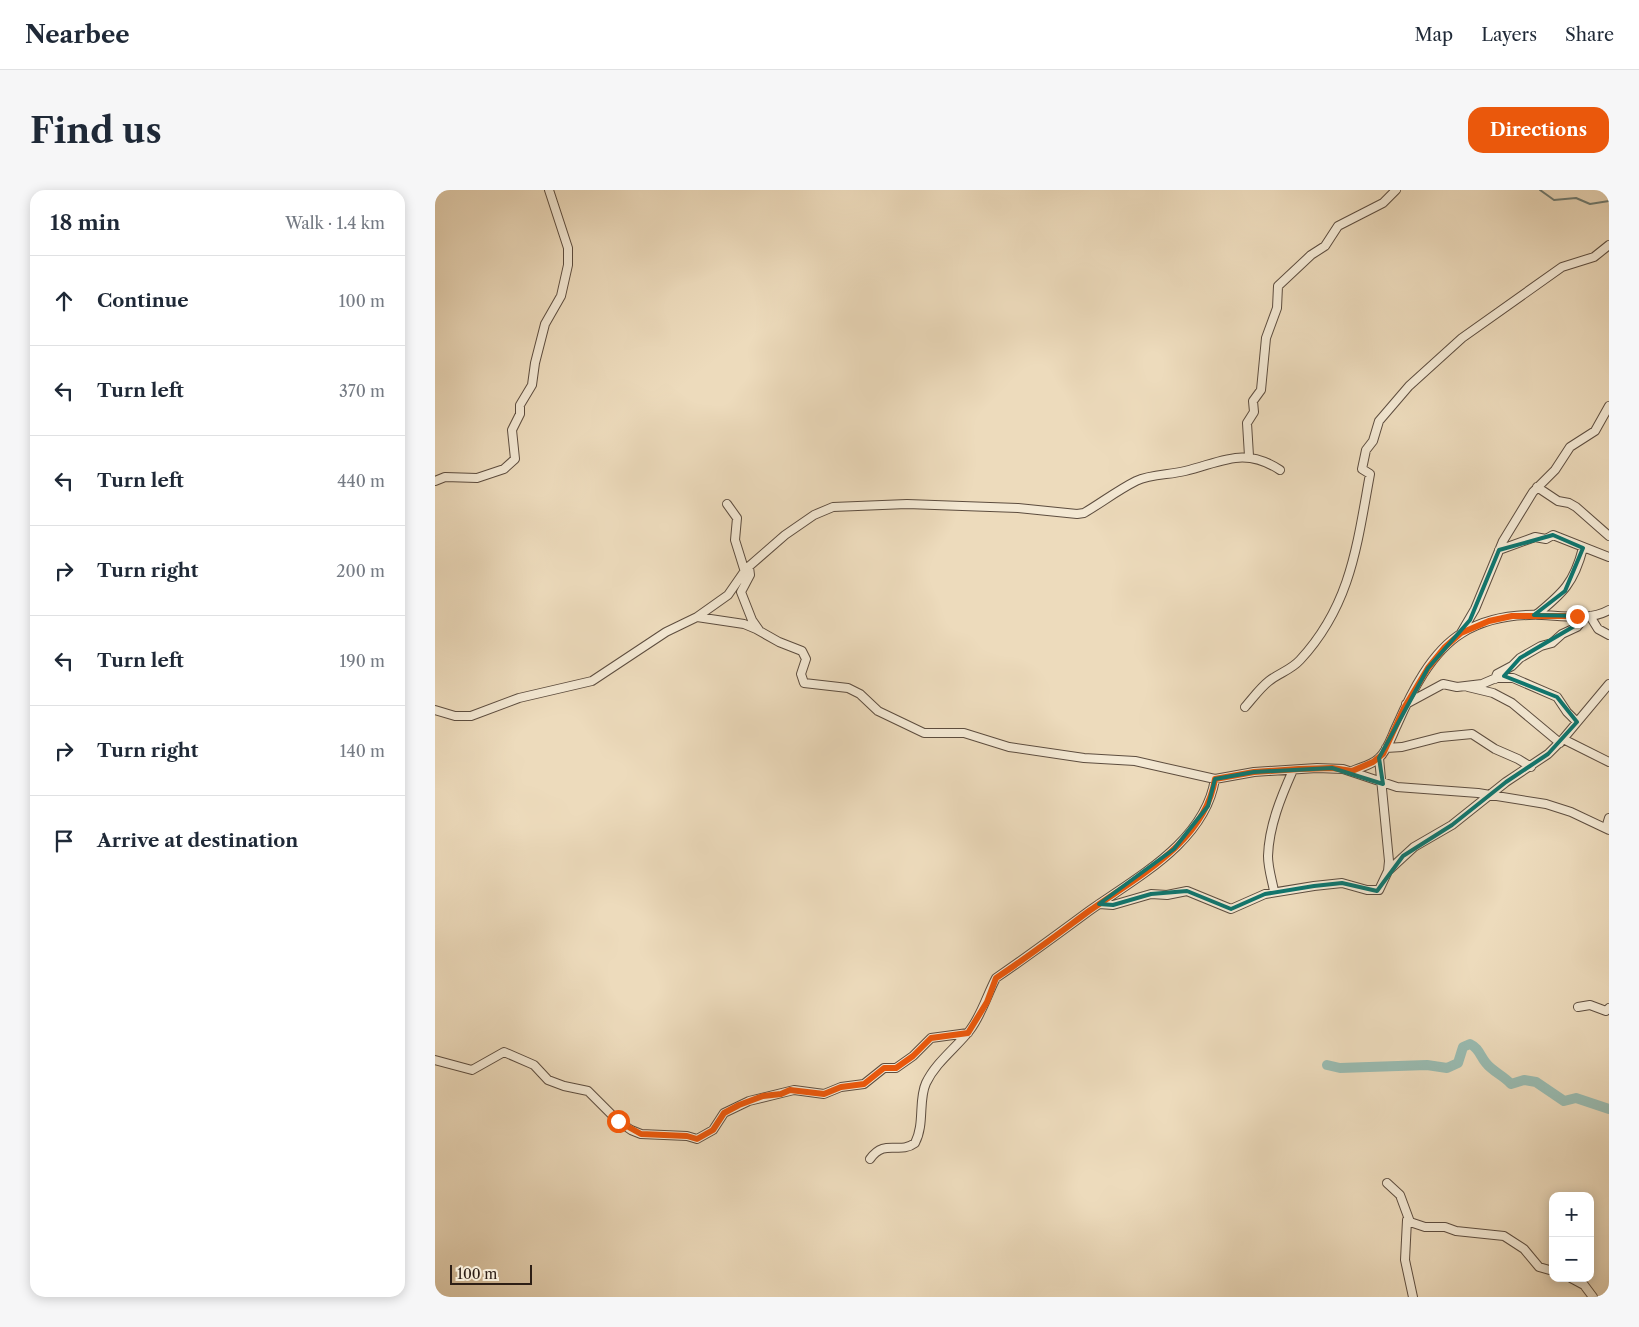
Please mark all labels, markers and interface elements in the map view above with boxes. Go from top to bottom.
text: Nearbee [25,20,130,49]
text: Map [1415,24,1453,46]
text: Layers [1481,24,1537,46]
text: Share [1565,24,1614,46]
button: Directions [1468,107,1609,153]
text: Find us [30,109,162,152]
text: 18 min [50,210,120,235]
text: Walk · 1.4 km [285,213,385,233]
icon: ahead [50,287,78,315]
text: Continue [97,289,189,312]
text: 100 m [339,291,385,311]
icon: left [50,377,78,405]
text: Turn left [97,379,184,402]
text: 370 m [339,381,385,401]
icon: left [50,467,78,495]
text: Turn left [97,469,184,492]
text: 440 m [337,471,385,491]
icon: right [50,557,78,585]
text: Turn right [97,559,198,582]
text: 200 m [336,561,385,581]
route end [1566,605,1589,628]
icon: left [50,647,78,675]
text: Turn left [97,649,184,672]
text: 190 m [340,651,385,671]
icon: right [50,737,78,765]
text: Turn right [97,739,198,762]
text: 140 m [340,741,385,761]
icon: arrive [50,827,78,855]
text: Arrive at destination [97,829,298,852]
route start [607,1110,630,1133]
map controls [1549,1192,1594,1282]
button: + [1549,1192,1594,1237]
button: − [1549,1237,1594,1282]
scale bar [450,1262,533,1285]
text: 100 m [457,1265,497,1283]

